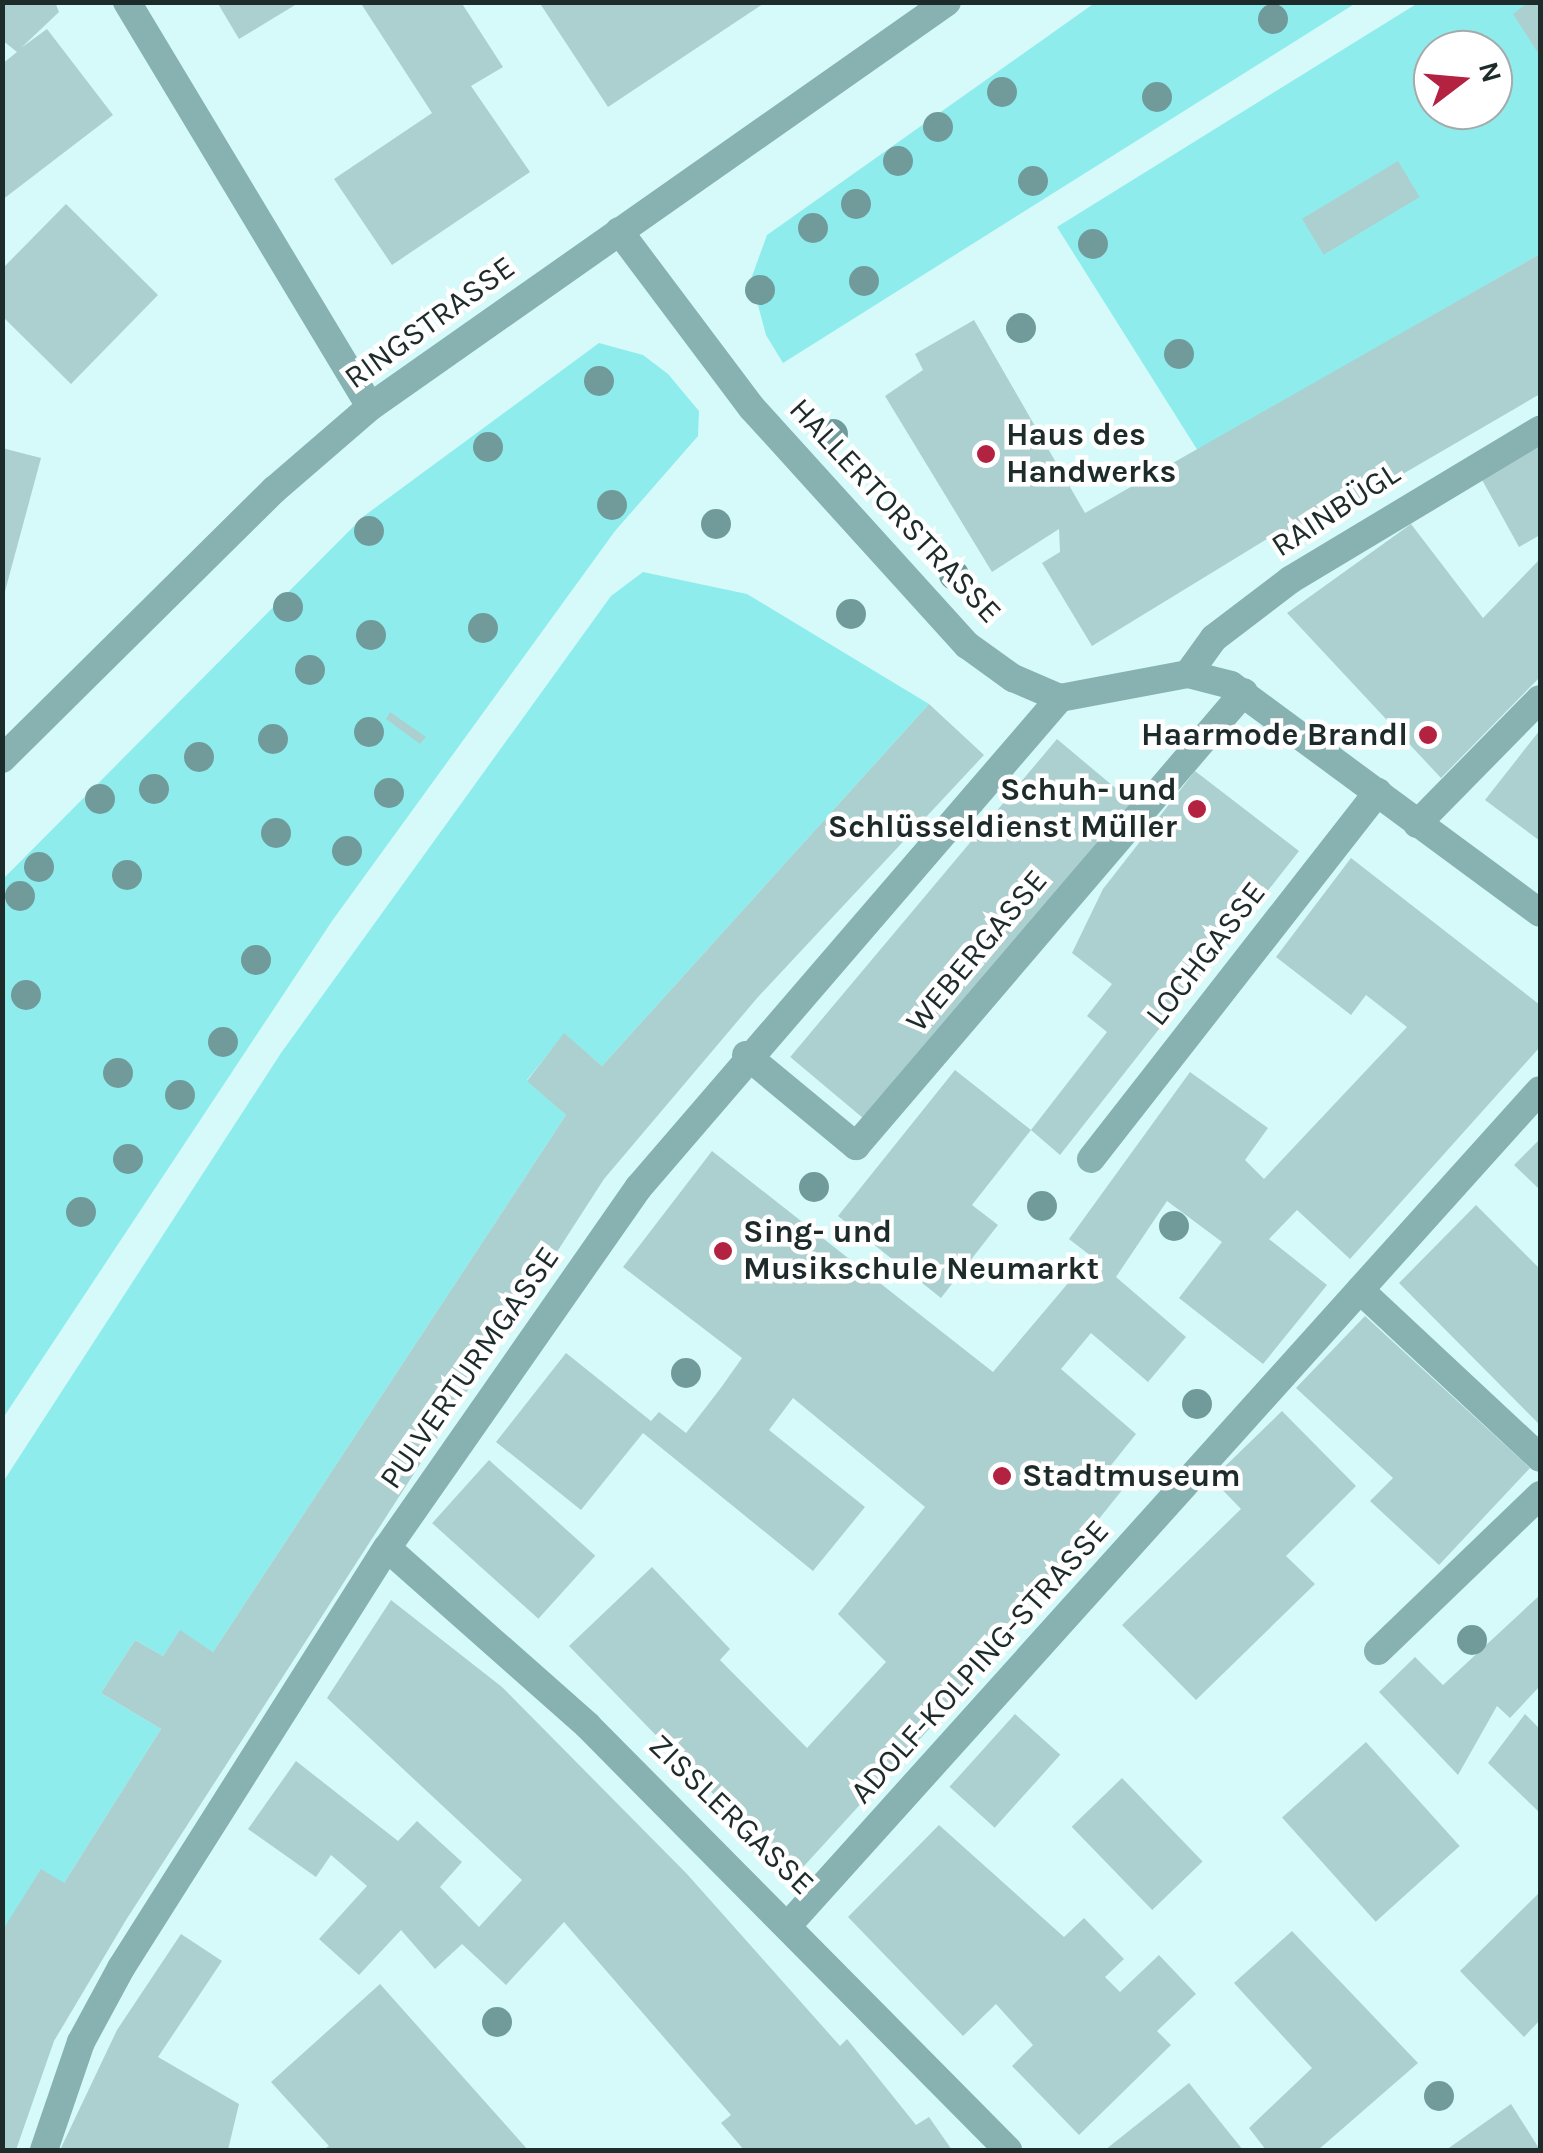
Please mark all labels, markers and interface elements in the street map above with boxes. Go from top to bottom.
north arrow [1413,30,1513,130]
text: N [1472,58,1509,86]
street label: RINGSTRASSE [337,248,523,398]
street label: HALLERTORSTRASSE [781,391,1009,631]
place label: Haus des Handwerks [1006,417,1176,492]
marker: Haus des Handwerks [975,443,997,465]
street label: RAINBÜGL [1265,454,1407,566]
place label: Haarmode Brandl [1141,716,1408,754]
marker: Haarmode Brandl [1417,724,1439,746]
place label: Schuh- und Schlüsseldienst Müller [828,772,1177,847]
marker: Schuh- und Schlüsseldienst Müller [1186,798,1208,820]
street label: WEBERGASSE [898,862,1056,1040]
street label: LOCHGASSE [1138,874,1274,1034]
place label: Sing- und Musikschule Neumarkt [743,1214,1099,1289]
street label: PULVERTURMGASSE [372,1239,568,1497]
marker: Sing- und Musikschule Neumarkt [712,1240,734,1262]
place label: Stadtmuseum [1022,1457,1241,1495]
marker: Stadtmuseum [991,1465,1013,1487]
street label: ADOLF-KOLPING-STRASSE [842,1512,1118,1812]
street label: ZISSLERGASSE [640,1727,822,1903]

